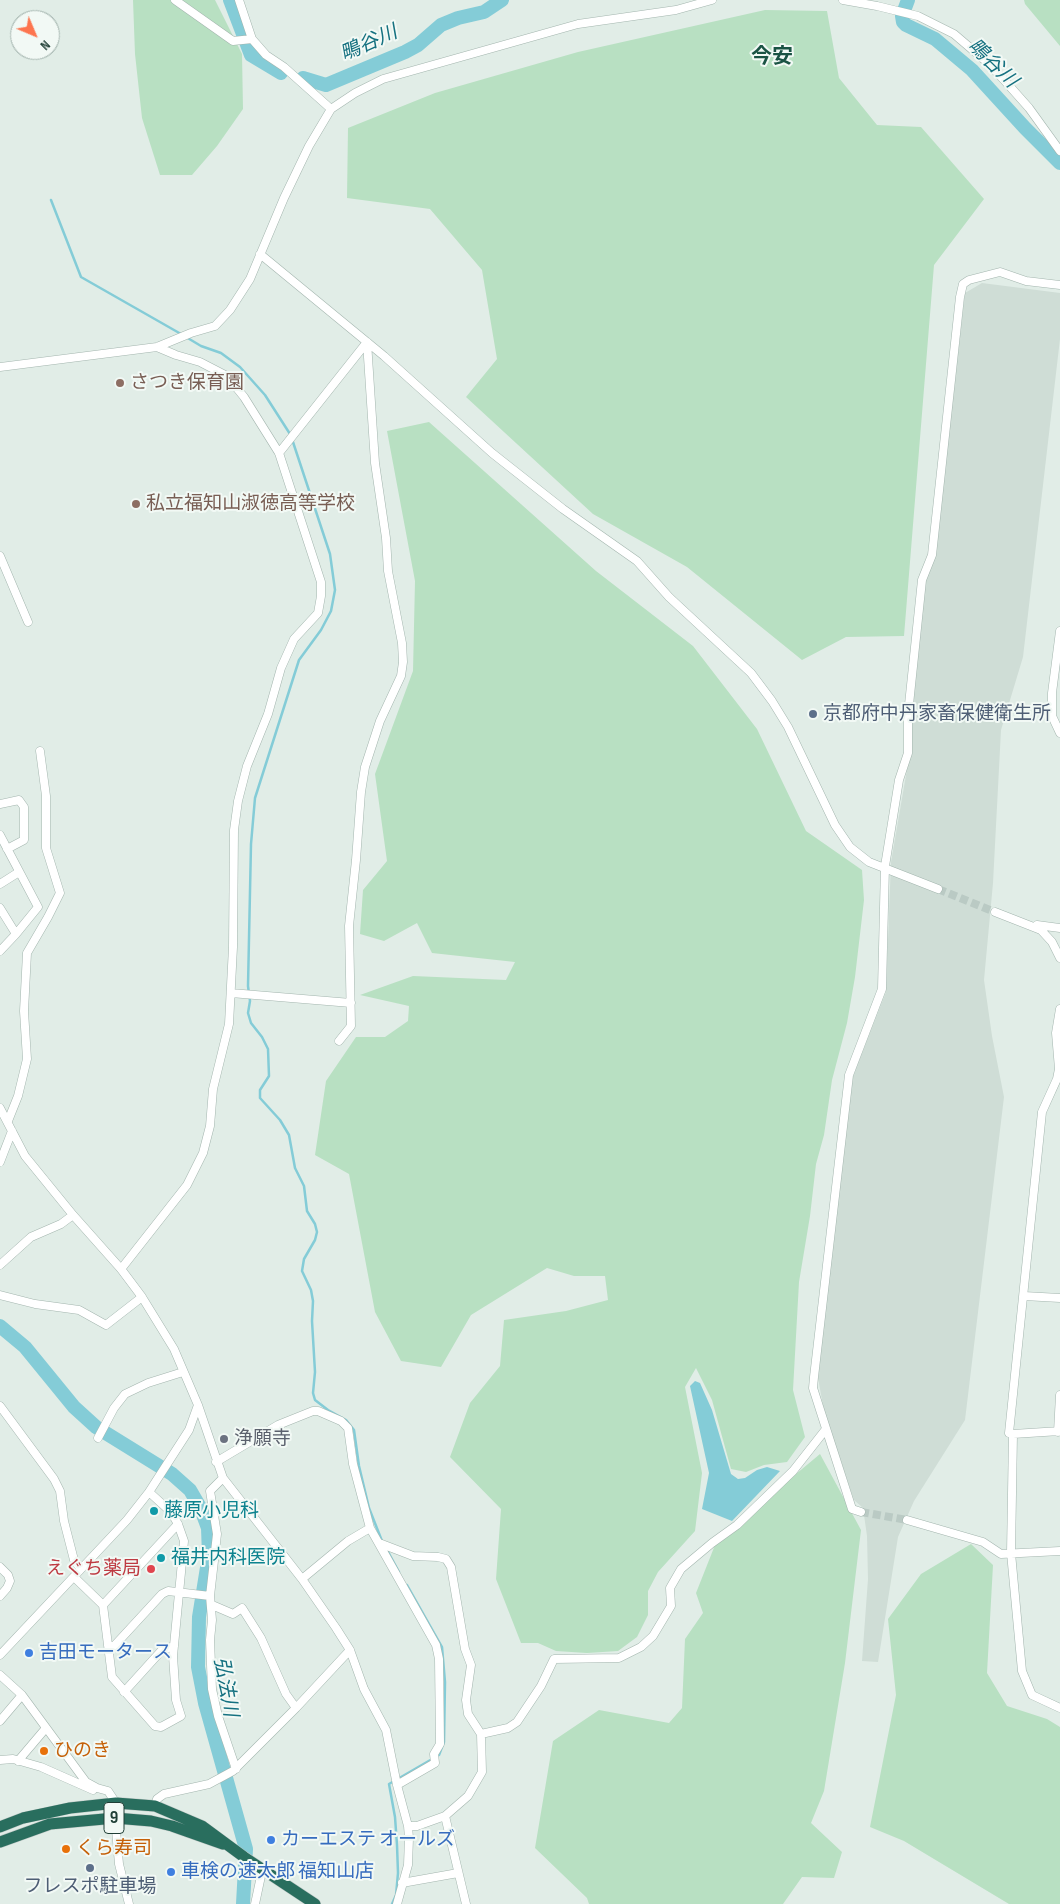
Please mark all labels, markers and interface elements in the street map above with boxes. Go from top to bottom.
north arrow [10,10,60,60]
water label: 鴫谷川 [337,21,401,67]
water label: 鴫谷川 [962,35,1022,93]
text: N [37,37,54,54]
district label: 今安 [751,45,793,71]
place label: さつき保育園 [130,372,244,394]
marker: さつき保育園 [114,377,126,389]
place label: 私立福知山淑徳高等学校 [146,493,355,515]
marker: 私立福知山淑徳高等学校 [130,498,142,510]
place label: 京都府中丹家畜保健衛生所 [823,703,1051,725]
marker: 京都府中丹家畜保健衛生所 [807,708,819,720]
place label: 浄願寺 [234,1428,291,1450]
marker: 浄願寺 [218,1433,230,1445]
place label: 藤原小児科 [164,1500,259,1522]
marker: 藤原小児科 [148,1505,160,1517]
place label: 福井内科医院 [171,1547,285,1569]
marker: 福井内科医院 [155,1552,167,1564]
place label: えぐち薬局 [46,1558,141,1580]
marker: えぐち薬局 [145,1563,157,1575]
place label: 吉田モータース [39,1642,172,1664]
marker: 吉田モータース [23,1647,35,1659]
water label: 弘法川 [208,1655,242,1719]
place label: ひのき [54,1740,111,1762]
marker: ひのき [38,1745,50,1757]
road number: 9 [104,1802,124,1834]
place label: カーエステ オールズ [281,1829,455,1851]
marker: カーエステ オールズ [265,1834,277,1846]
place label: くら寿司 [76,1838,152,1860]
marker: くら寿司 [60,1843,72,1855]
place label: 車検の速太郎 福知山店 [181,1861,374,1883]
marker: フレスポ駐車場 [84,1862,96,1874]
marker: 車検の速太郎 福知山店 [165,1866,177,1878]
place label: フレスポ駐車場 [24,1876,156,1898]

